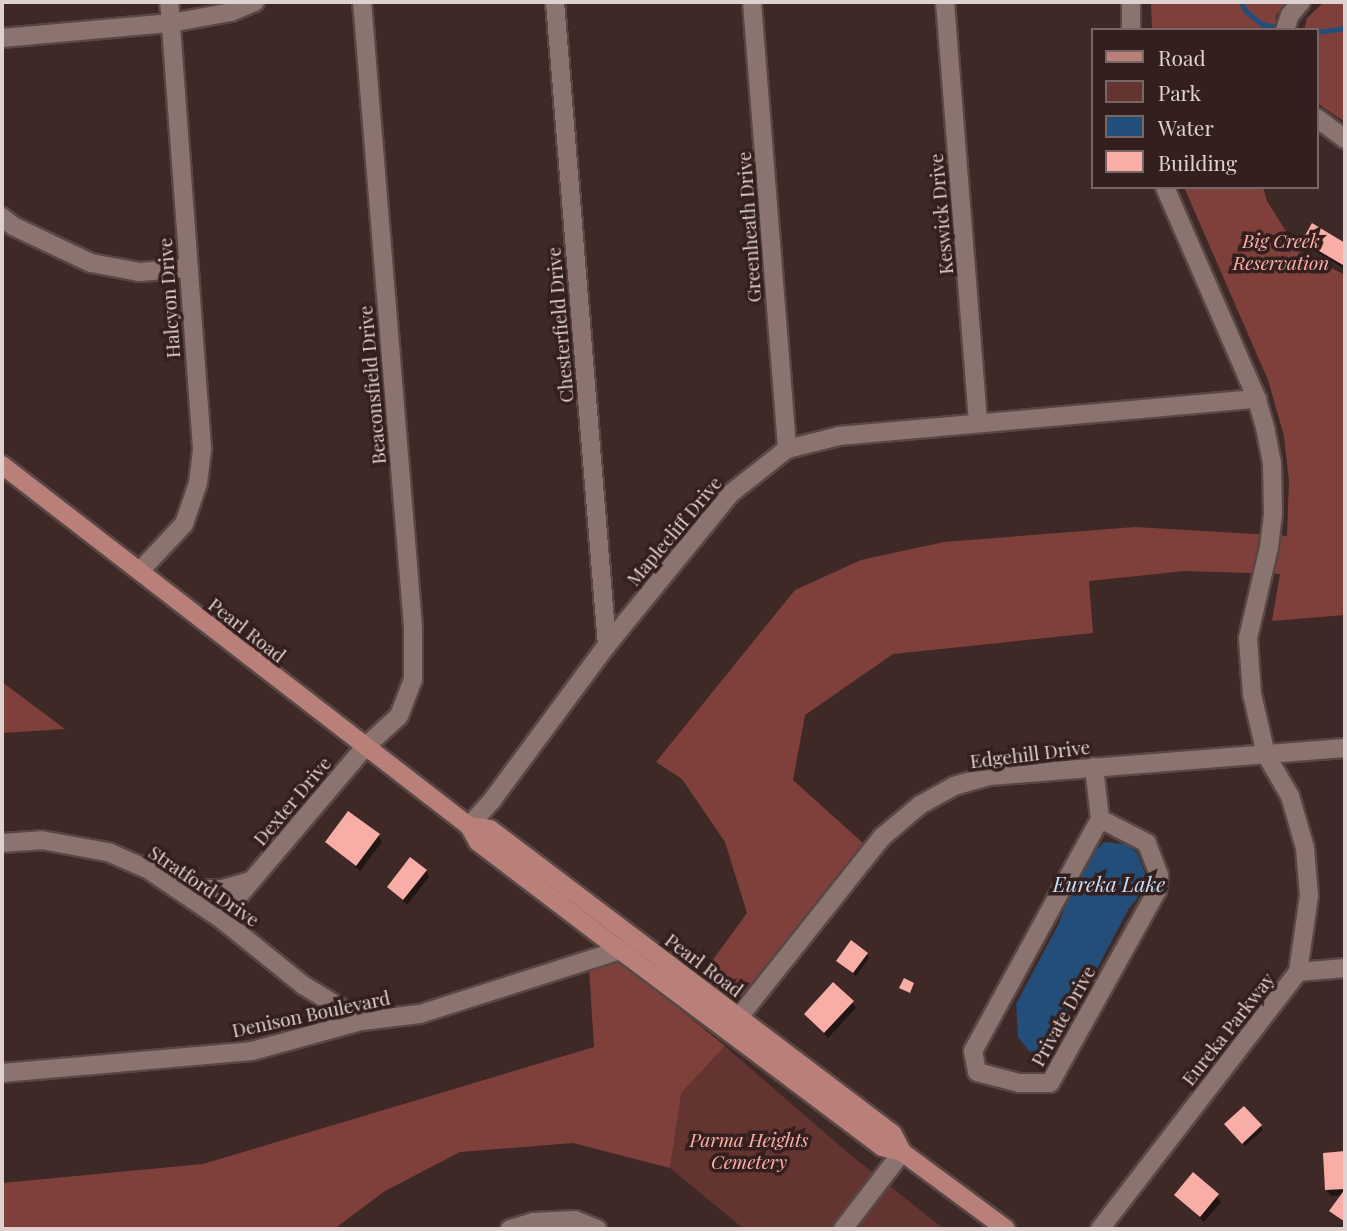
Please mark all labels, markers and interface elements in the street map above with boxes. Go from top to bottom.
legend [1092,28,1319,189]
text: Road [1158,43,1206,71]
text: Park [1158,78,1201,106]
text: Water [1158,113,1214,141]
text: Building [1158,148,1237,176]
street label: Greenheath Drive [732,151,766,303]
street label: Keswick Drive [924,152,958,276]
park label: Big Creek Reservation [1233,230,1329,274]
street label: Halcyon Drive [153,237,185,359]
street label: Chesterfield Drive [542,246,578,404]
street label: Beaconsfield Drive [354,305,390,465]
street label: Maplecliff Drive [622,472,726,590]
street label: Pearl Road [204,593,290,667]
street label: Edgehill Drive [969,735,1091,773]
street label: Dexter Drive [248,752,336,850]
street label: Stratford Drive [144,841,264,931]
water label: Eureka Lake [1053,870,1165,896]
street label: Pearl Road [661,928,747,1002]
street label: Private Drive [1026,962,1100,1070]
street label: Eureka Parkway [1177,968,1279,1090]
street label: Denison Boulevard [230,986,392,1042]
park label: Parma Heights Cemetery [689,1129,809,1173]

